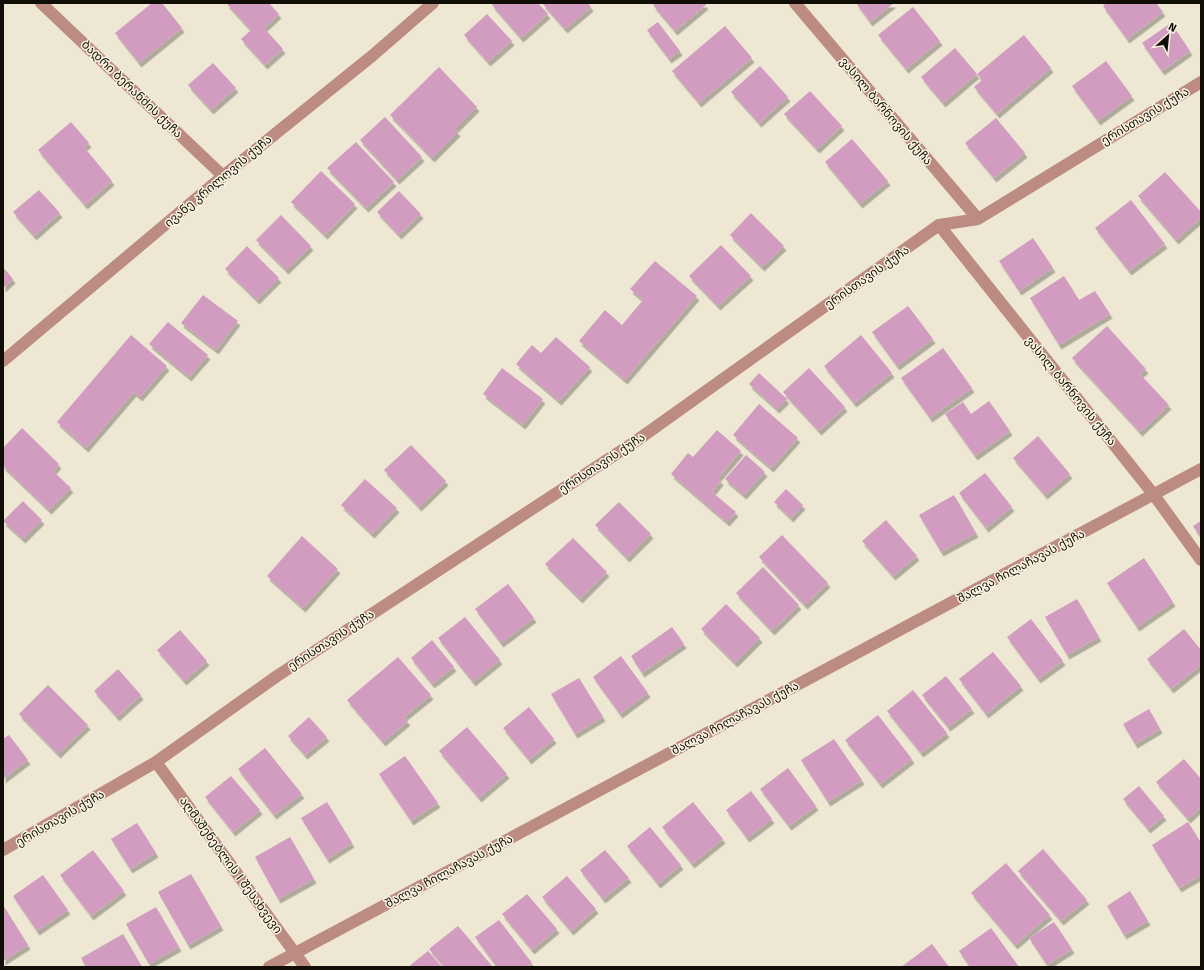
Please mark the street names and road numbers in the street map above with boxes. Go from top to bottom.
street label: ბადრი ბერანძის ქუჩა [78,37,185,141]
street label: ვასილ ბარნოვის ქუჩა [836,54,935,168]
street label: ერისთავის ქუჩა [1099,84,1191,148]
street label: ივანე კრილოვის ქუჩა [162,132,275,231]
street label: ერისთავის ქუჩა [822,243,912,311]
street label: ვასილ ბარნოვის ქუჩა [1022,334,1119,449]
street label: ერისთავის ქუჩა [556,430,648,496]
street label: შალვა ჩილაჩავას ქუჩა [955,526,1088,606]
street label: ერისთავის ქუჩა [285,607,377,673]
street label: შალვა ჩილაჩავას ქუჩა [669,678,802,758]
street label: ერისთავის ქუჩა [13,787,107,849]
street label: აღმაშენებლის I შესახვევი [176,794,285,937]
street label: შალვა ჩილაჩავას ქუჩა [383,831,516,911]

